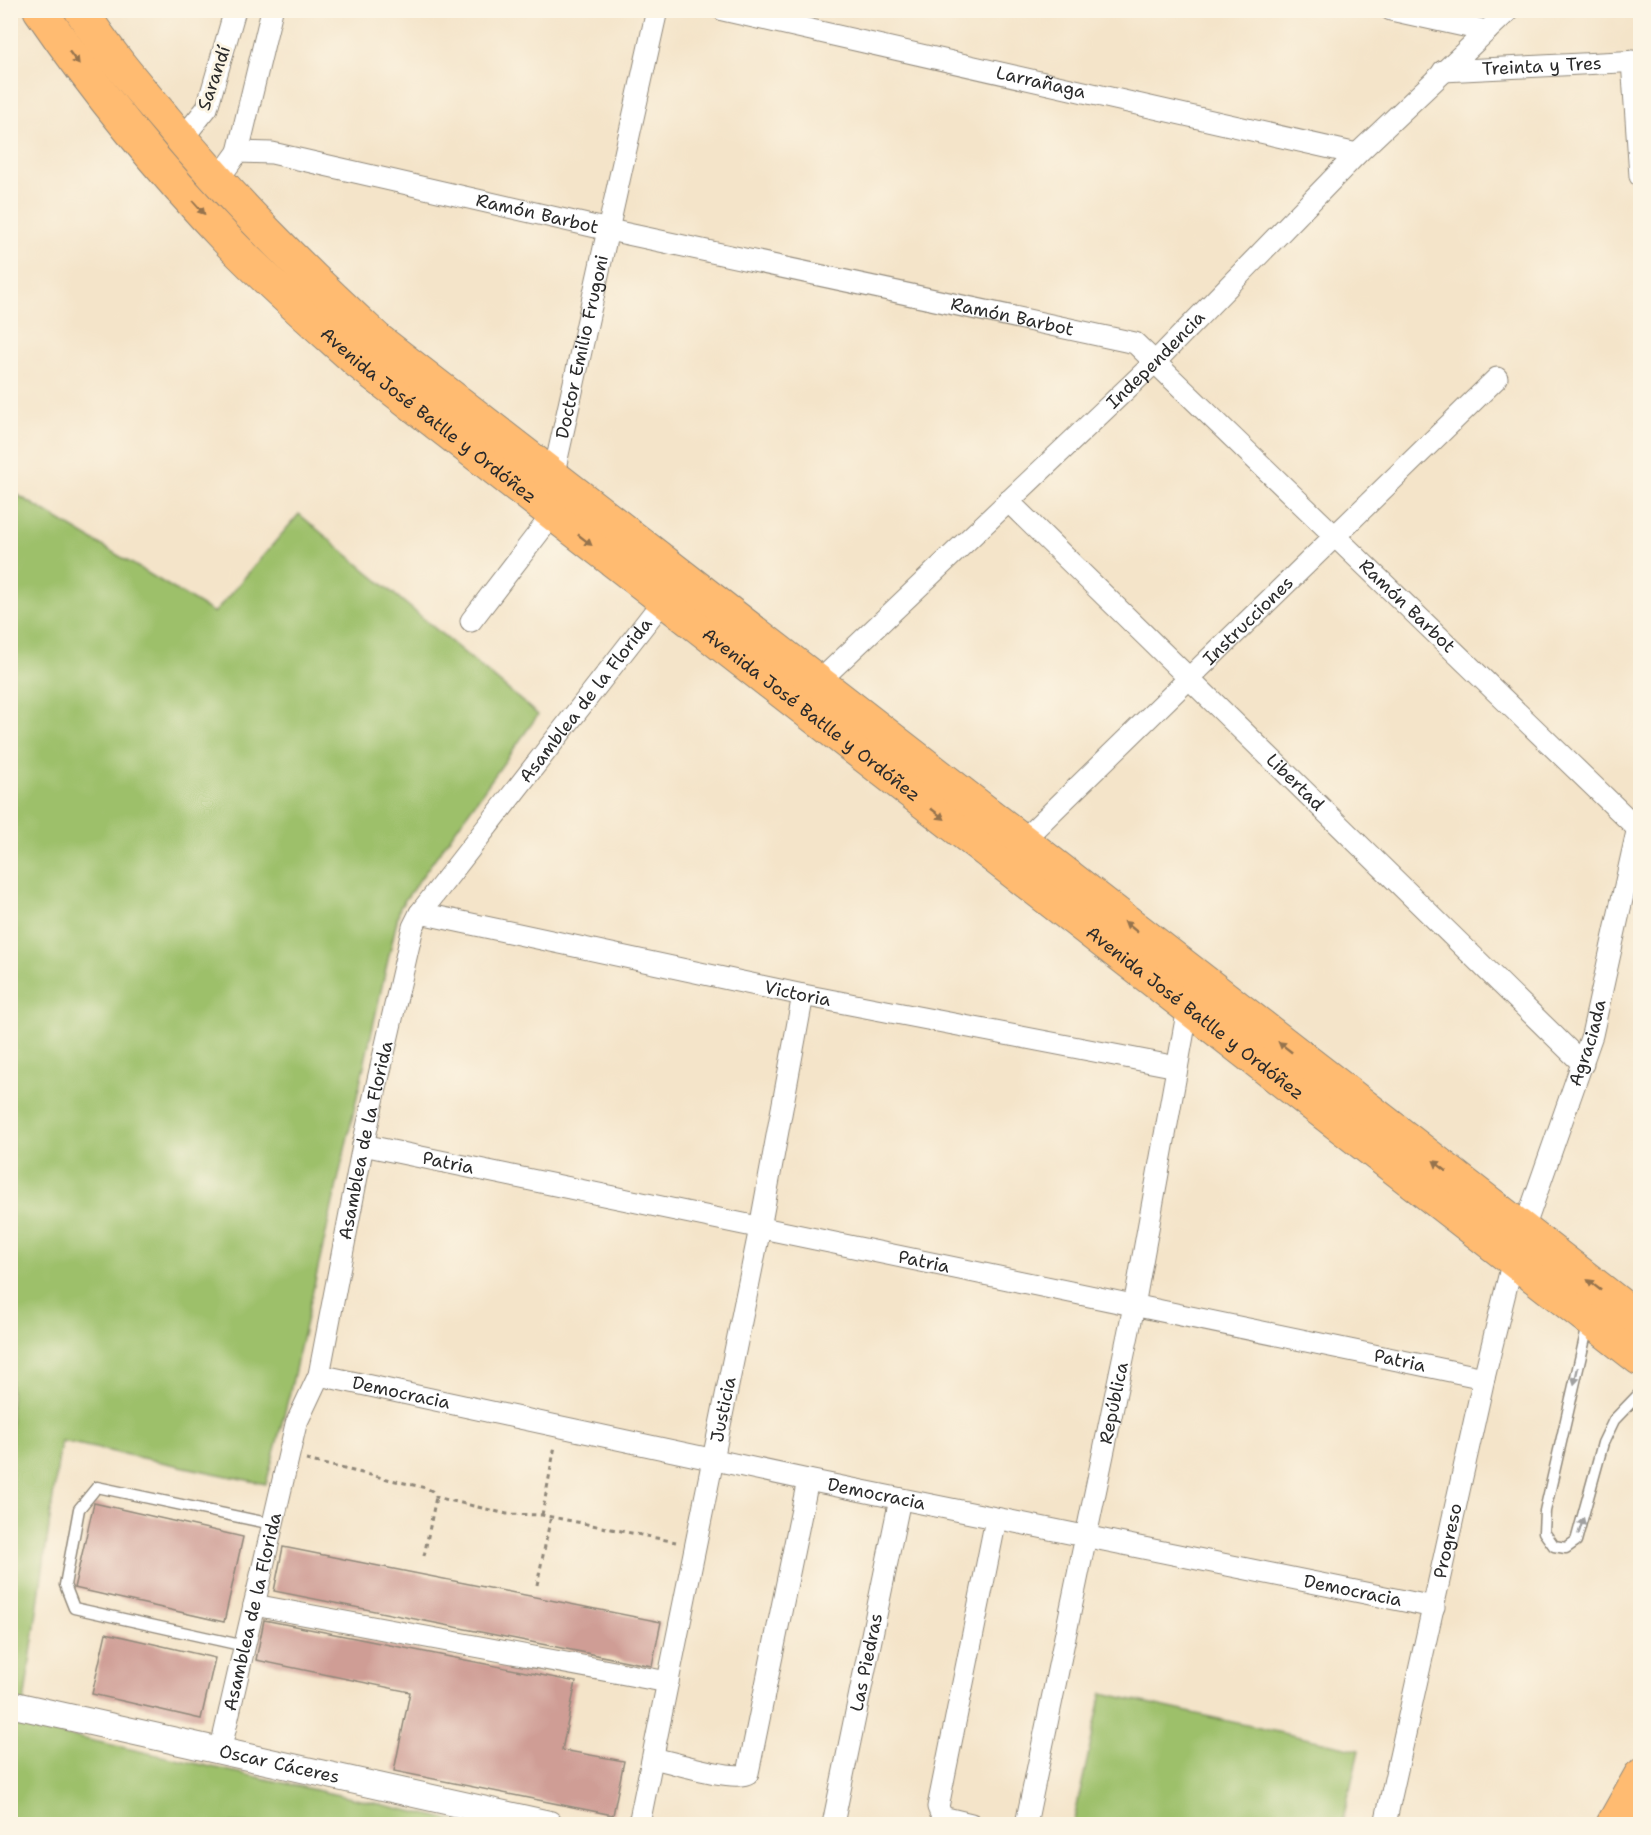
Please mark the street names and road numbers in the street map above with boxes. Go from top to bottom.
street label: Sarandí [192,43,236,113]
street label: Treinta y Tres [1481,51,1602,81]
street label: Larrañaga [994,60,1088,104]
street label: Ramón Barbot [474,188,601,239]
street label: Doctor Emilio Frugoni [550,253,614,441]
street label: Ramón Barbot [949,292,1076,342]
street label: Independencia [1101,306,1210,414]
street label: Avenida José Batlle y Ordóñez [315,322,541,509]
street label: Ramón Barbot [1354,554,1461,658]
street label: Instrucciones [1198,571,1299,670]
street label: Asamblea de la Florida [514,613,658,788]
street label: Avenida José Batlle y Ordóñez [697,622,925,807]
street label: Libertad [1261,748,1330,816]
street label: Avenida José Batlle y Ordóñez [1081,921,1309,1105]
street label: Victoria [762,975,833,1012]
street label: Agraciada [1563,997,1611,1089]
street label: Asamblea de la Florida [333,1039,398,1242]
street label: Patria [420,1146,476,1180]
street label: Patria [896,1245,952,1279]
street label: Patria [1372,1343,1428,1378]
street label: República [1094,1360,1134,1446]
street label: Democracia [350,1370,452,1415]
street label: Justicia [705,1375,742,1444]
street label: Democracia [825,1472,928,1516]
street label: Progreso [1428,1501,1468,1581]
street label: Asamblea de la Florida [218,1510,287,1713]
street label: Democracia [1302,1569,1404,1612]
street label: Las Piedras [844,1611,888,1714]
street label: Oscar Cáceres [217,1739,342,1789]

